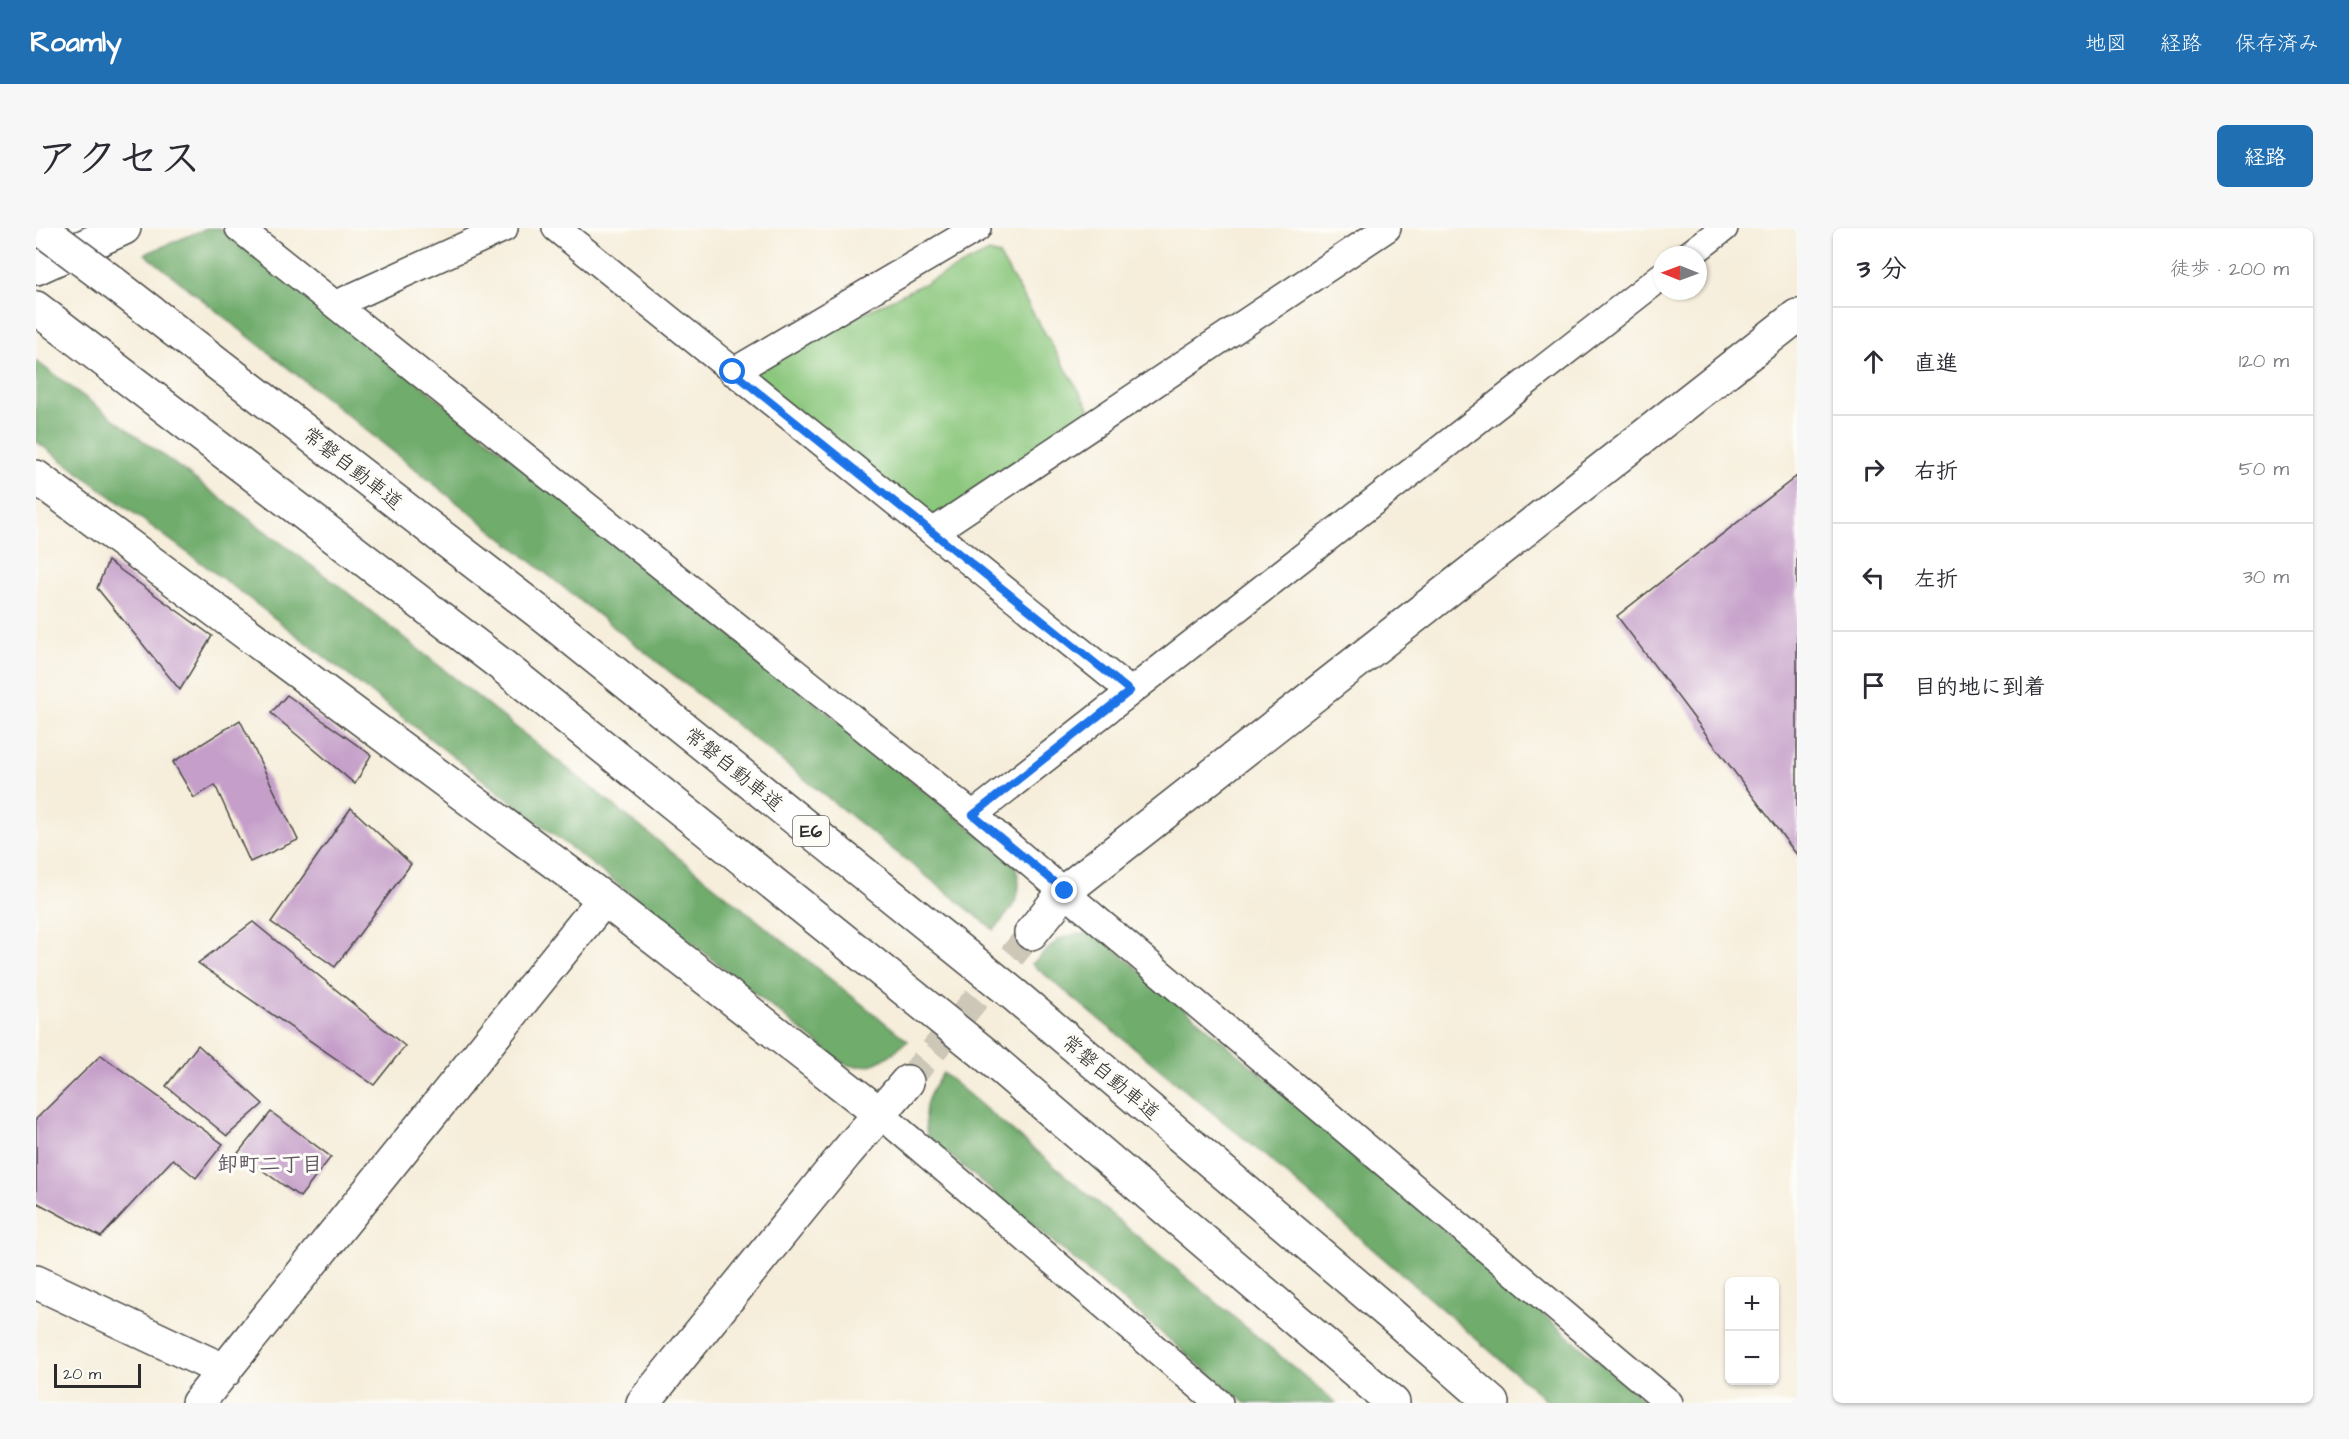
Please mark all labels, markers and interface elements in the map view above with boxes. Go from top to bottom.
text: Roamly [30,23,122,62]
text: 地図 [2085,29,2127,58]
text: 経路 [2160,29,2202,58]
text: 保存済み [2235,29,2319,58]
button: 経路 [2217,125,2313,187]
text: アクセス [36,131,201,189]
north arrow [1653,246,1707,300]
text: 3 分 [1857,251,1907,287]
text: 徒歩 · 200 m [2170,255,2289,283]
icon: ahead [1857,345,1890,378]
text: 120 m [2239,347,2289,375]
text: 直進 [1914,348,1958,379]
route start [719,358,745,384]
street label: 常磐自動車道 [296,421,408,517]
icon: right [1857,453,1890,486]
text: 50 m [2239,455,2289,483]
text: 右折 [1914,456,1958,487]
icon: left [1857,561,1890,594]
text: 30 m [2243,563,2289,591]
text: 左折 [1914,564,1958,595]
icon: arrive [1857,669,1890,702]
text: 目的地に到着 [1914,672,2046,703]
street label: 常磐自動車道 [678,721,789,818]
road number: E6 [793,816,829,846]
route end [1051,877,1077,903]
street label: 常磐自動車道 [1055,1028,1165,1127]
district label: 卸町二丁目 [218,1150,323,1179]
map controls [1725,1277,1779,1385]
button: + [1725,1277,1779,1331]
button: − [1725,1331,1779,1385]
scale bar [54,1361,141,1388]
text: 20 m [63,1363,101,1385]

